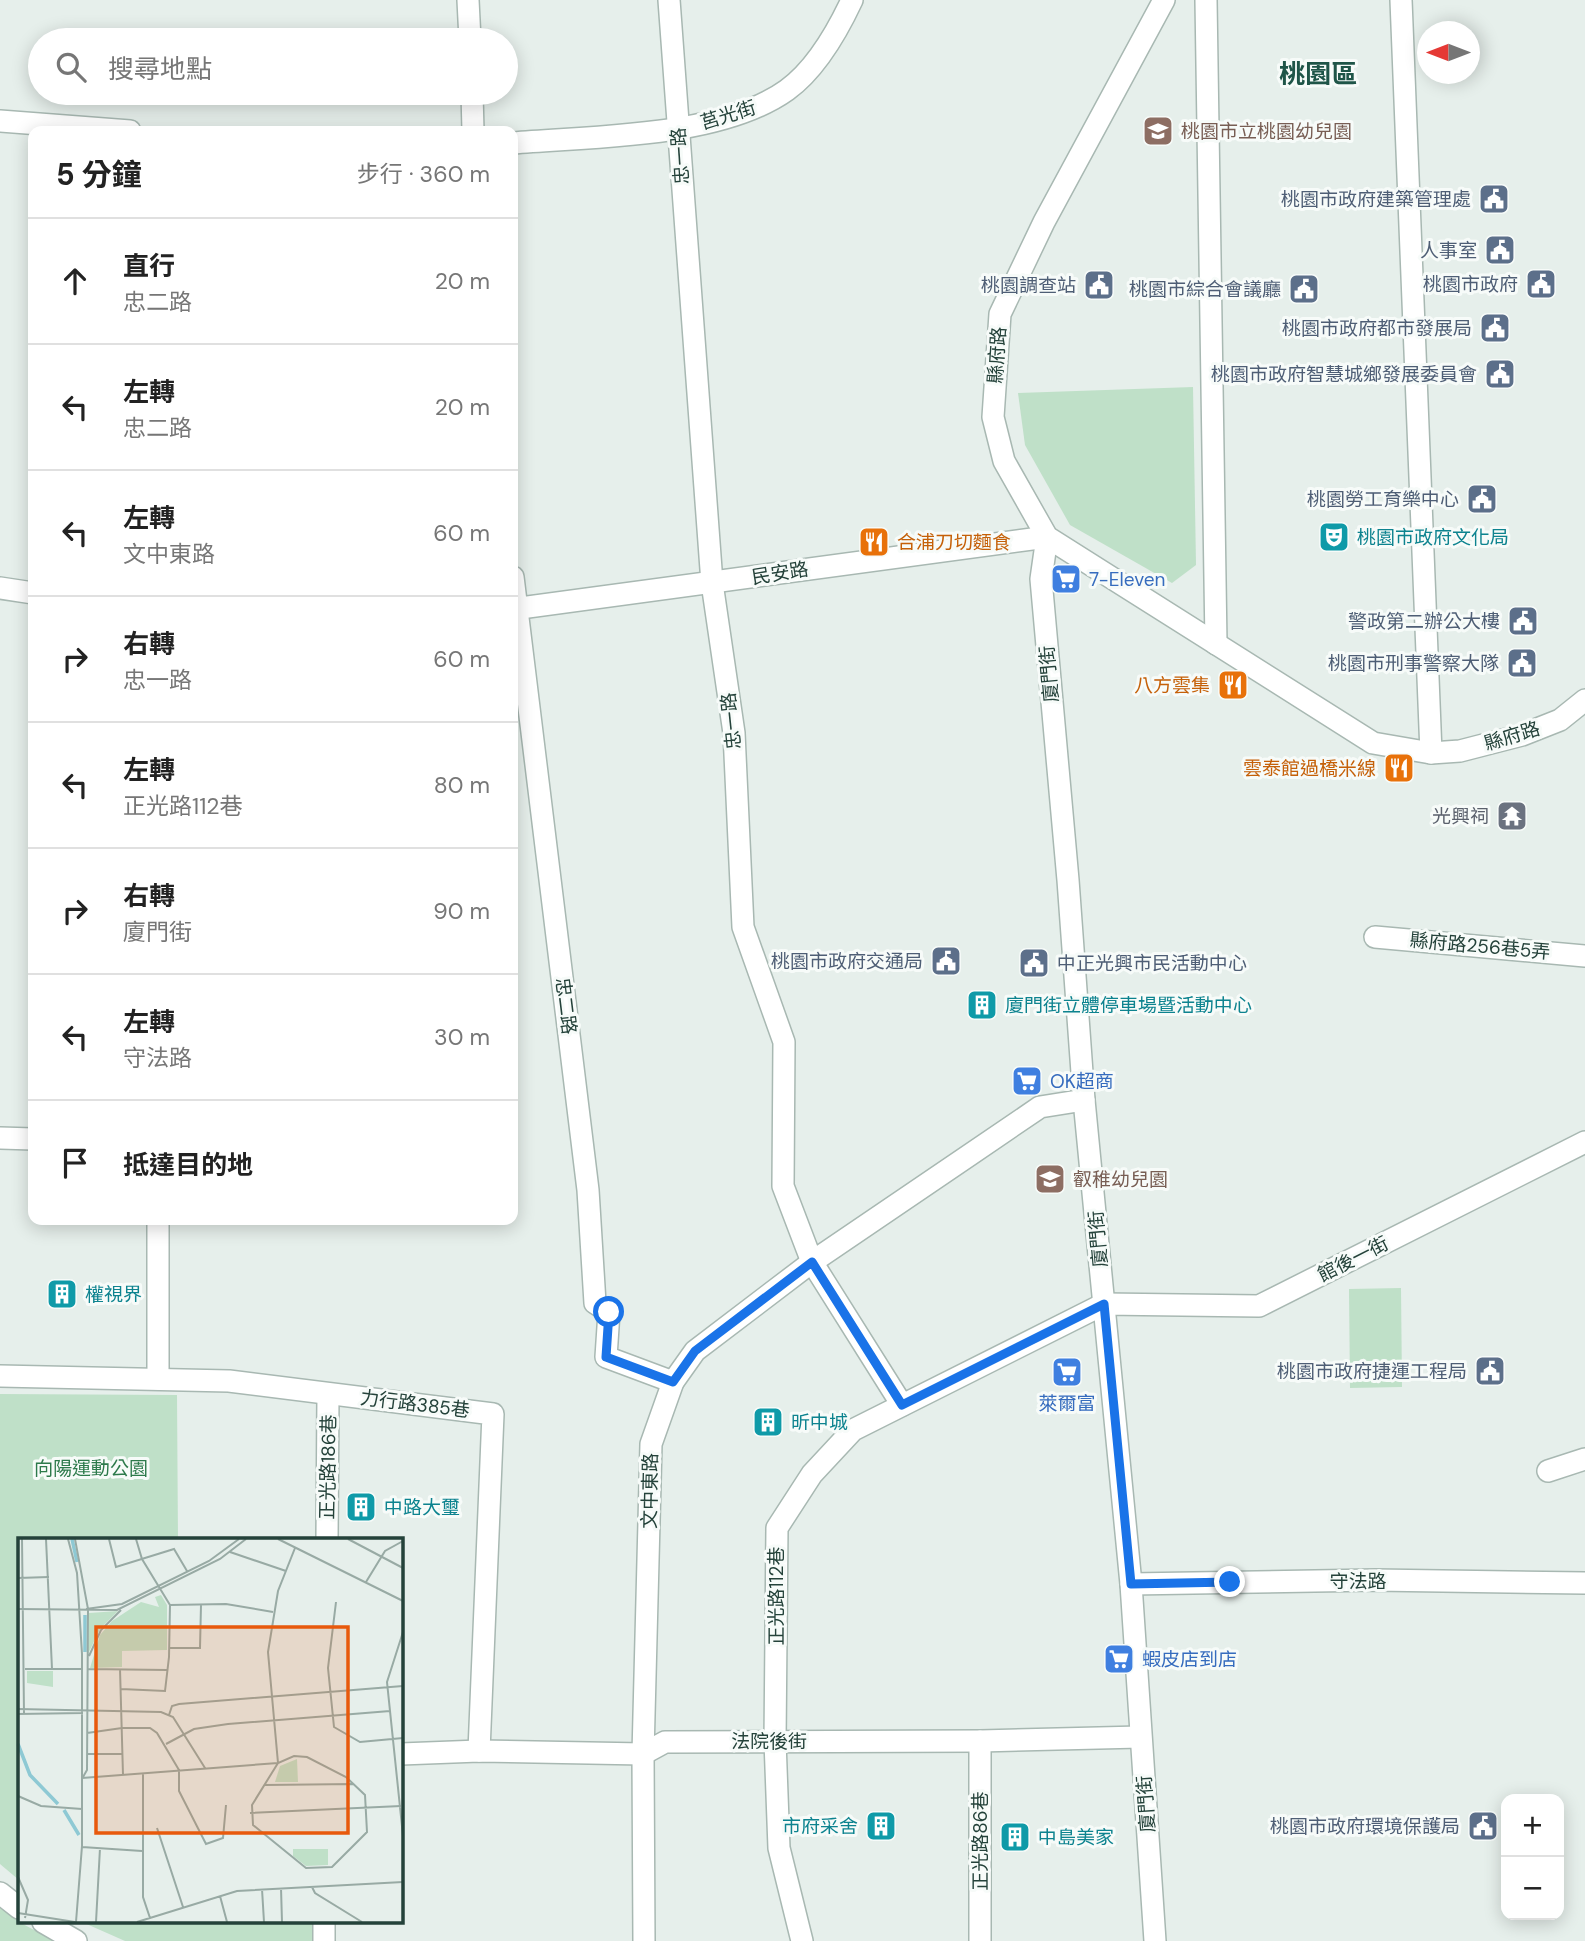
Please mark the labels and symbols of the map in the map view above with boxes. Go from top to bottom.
north arrow [1417,21,1480,84]
district label: 桃園區 [1279,57,1357,91]
street label: 莒光街 [697,95,759,135]
school or university icon: 桃園市立桃園幼兒園 [1141,114,1175,148]
place label: 桃園市立桃園幼兒園 [1181,119,1352,144]
street label: 忠一路 [666,127,694,185]
public building icon: 桃園市政府建築管理處 [1477,182,1511,216]
place label: 桃園市政府建築管理處 [1281,187,1471,212]
public building icon: 人事室 [1483,233,1517,267]
place label: 人事室 [1420,238,1477,263]
public building icon: 桃園市政府 [1524,267,1558,301]
public building icon: 桃園調查站 [1082,268,1116,302]
public building icon: 桃園市綜合會議廳 [1287,272,1321,306]
place label: 桃園市政府 [1423,272,1518,297]
place label: 桃園調查站 [981,273,1076,298]
place label: 桃園市綜合會議廳 [1129,277,1281,302]
public building icon: 桃園市政府都市發展局 [1478,311,1512,345]
place label: 桃園市政府都市發展局 [1282,316,1472,341]
street label: 縣府路 [983,326,1011,384]
public building icon: 桃園市政府智慧城鄉發展委員會 [1483,357,1517,391]
place label: 桃園市政府智慧城鄉發展委員會 [1211,362,1477,387]
public building icon: 桃園勞工育樂中心 [1465,482,1499,516]
place label: 桃園勞工育樂中心 [1307,487,1459,512]
theatre icon: 桃園市政府文化局 [1317,520,1351,554]
restaurant icon: 合浦刀切麵食 [857,525,891,559]
place label: 桃園市政府文化局 [1357,525,1509,550]
place label: 合浦刀切麵食 [897,530,1011,555]
street label: 民安路 [750,556,810,590]
supermarket icon: 7-Eleven [1049,562,1083,596]
place label: 7-Eleven [1089,567,1165,592]
public building icon: 警政第二辦公大樓 [1506,604,1540,638]
place label: 警政第二辦公大樓 [1348,609,1500,634]
street label: 廈門街 [1034,645,1064,703]
public building icon: 桃園市刑事警察大隊 [1505,646,1539,680]
place label: 桃園市刑事警察大隊 [1328,651,1499,676]
restaurant icon: 八方雲集 [1216,668,1250,702]
place label: 八方雲集 [1134,673,1210,698]
street label: 忠一路 [716,691,746,751]
street label: 縣府路 [1481,716,1543,756]
restaurant icon: 雲泰館過橋米線 [1382,751,1416,785]
place label: 雲泰館過橋米線 [1243,756,1376,781]
temple icon: 光興祠 [1495,799,1529,833]
place label: 光興祠 [1432,804,1489,829]
street label: 縣府路256巷5弄 [1409,927,1551,965]
public building icon: 桃園市政府交通局 [929,944,963,978]
public building icon: 中正光興市民活動中心 [1017,946,1051,980]
place label: 桃園市政府交通局 [771,949,923,974]
place label: 中正光興市民活動中心 [1057,951,1247,976]
street label: 忠二路 [550,976,582,1036]
building icon: 廈門街立體停車場暨活動中心 [965,988,999,1022]
place label: 廈門街立體停車場暨活動中心 [1005,993,1252,1018]
supermarket icon: OK超商 [1010,1064,1044,1098]
place label: OK超商 [1050,1069,1114,1094]
school or university icon: 叡稚幼兒園 [1033,1162,1067,1196]
place label: 叡稚幼兒園 [1073,1167,1168,1192]
street label: 廈門街 [1083,1210,1113,1268]
street label: 館後一街 [1313,1231,1393,1287]
building icon: 權視界 [45,1277,79,1311]
place label: 權視界 [85,1282,142,1307]
route start [593,1296,624,1327]
public building icon: 桃園市政府捷運工程局 [1473,1354,1507,1388]
supermarket icon: 萊爾富 [1050,1355,1084,1389]
place label: 桃園市政府捷運工程局 [1277,1359,1467,1384]
street label: 力行路385巷 [359,1385,471,1423]
place label: 萊爾富 [1038,1391,1096,1416]
building icon: 昕中城 [751,1405,785,1439]
place label: 昕中城 [791,1410,848,1435]
street label: 正光路186巷 [315,1414,341,1520]
street label: 文中東路 [637,1453,663,1529]
park label: 向陽運動公園 [34,1456,148,1481]
building icon: 中路大璽 [344,1490,378,1524]
place label: 中路大璽 [384,1495,460,1520]
inset map [18,1538,402,1924]
street label: 正光路112巷 [764,1547,789,1645]
route end [1214,1566,1245,1597]
street label: 守法路 [1329,1569,1387,1594]
supermarket icon: 蝦皮店到店 [1102,1642,1136,1676]
place label: 蝦皮店到店 [1142,1647,1237,1672]
street label: 法院後街 [731,1729,807,1754]
street label: 廈門街 [1132,1775,1160,1833]
street label: 正光路86巷 [968,1791,993,1891]
building icon: 市府采舍 [864,1809,898,1843]
public building icon: 桃園市政府環境保護局 [1466,1809,1500,1843]
place label: 市府采舍 [782,1814,858,1839]
place label: 桃園市政府環境保護局 [1270,1814,1460,1839]
building icon: 中島美家 [998,1820,1032,1854]
place label: 中島美家 [1038,1825,1114,1850]

